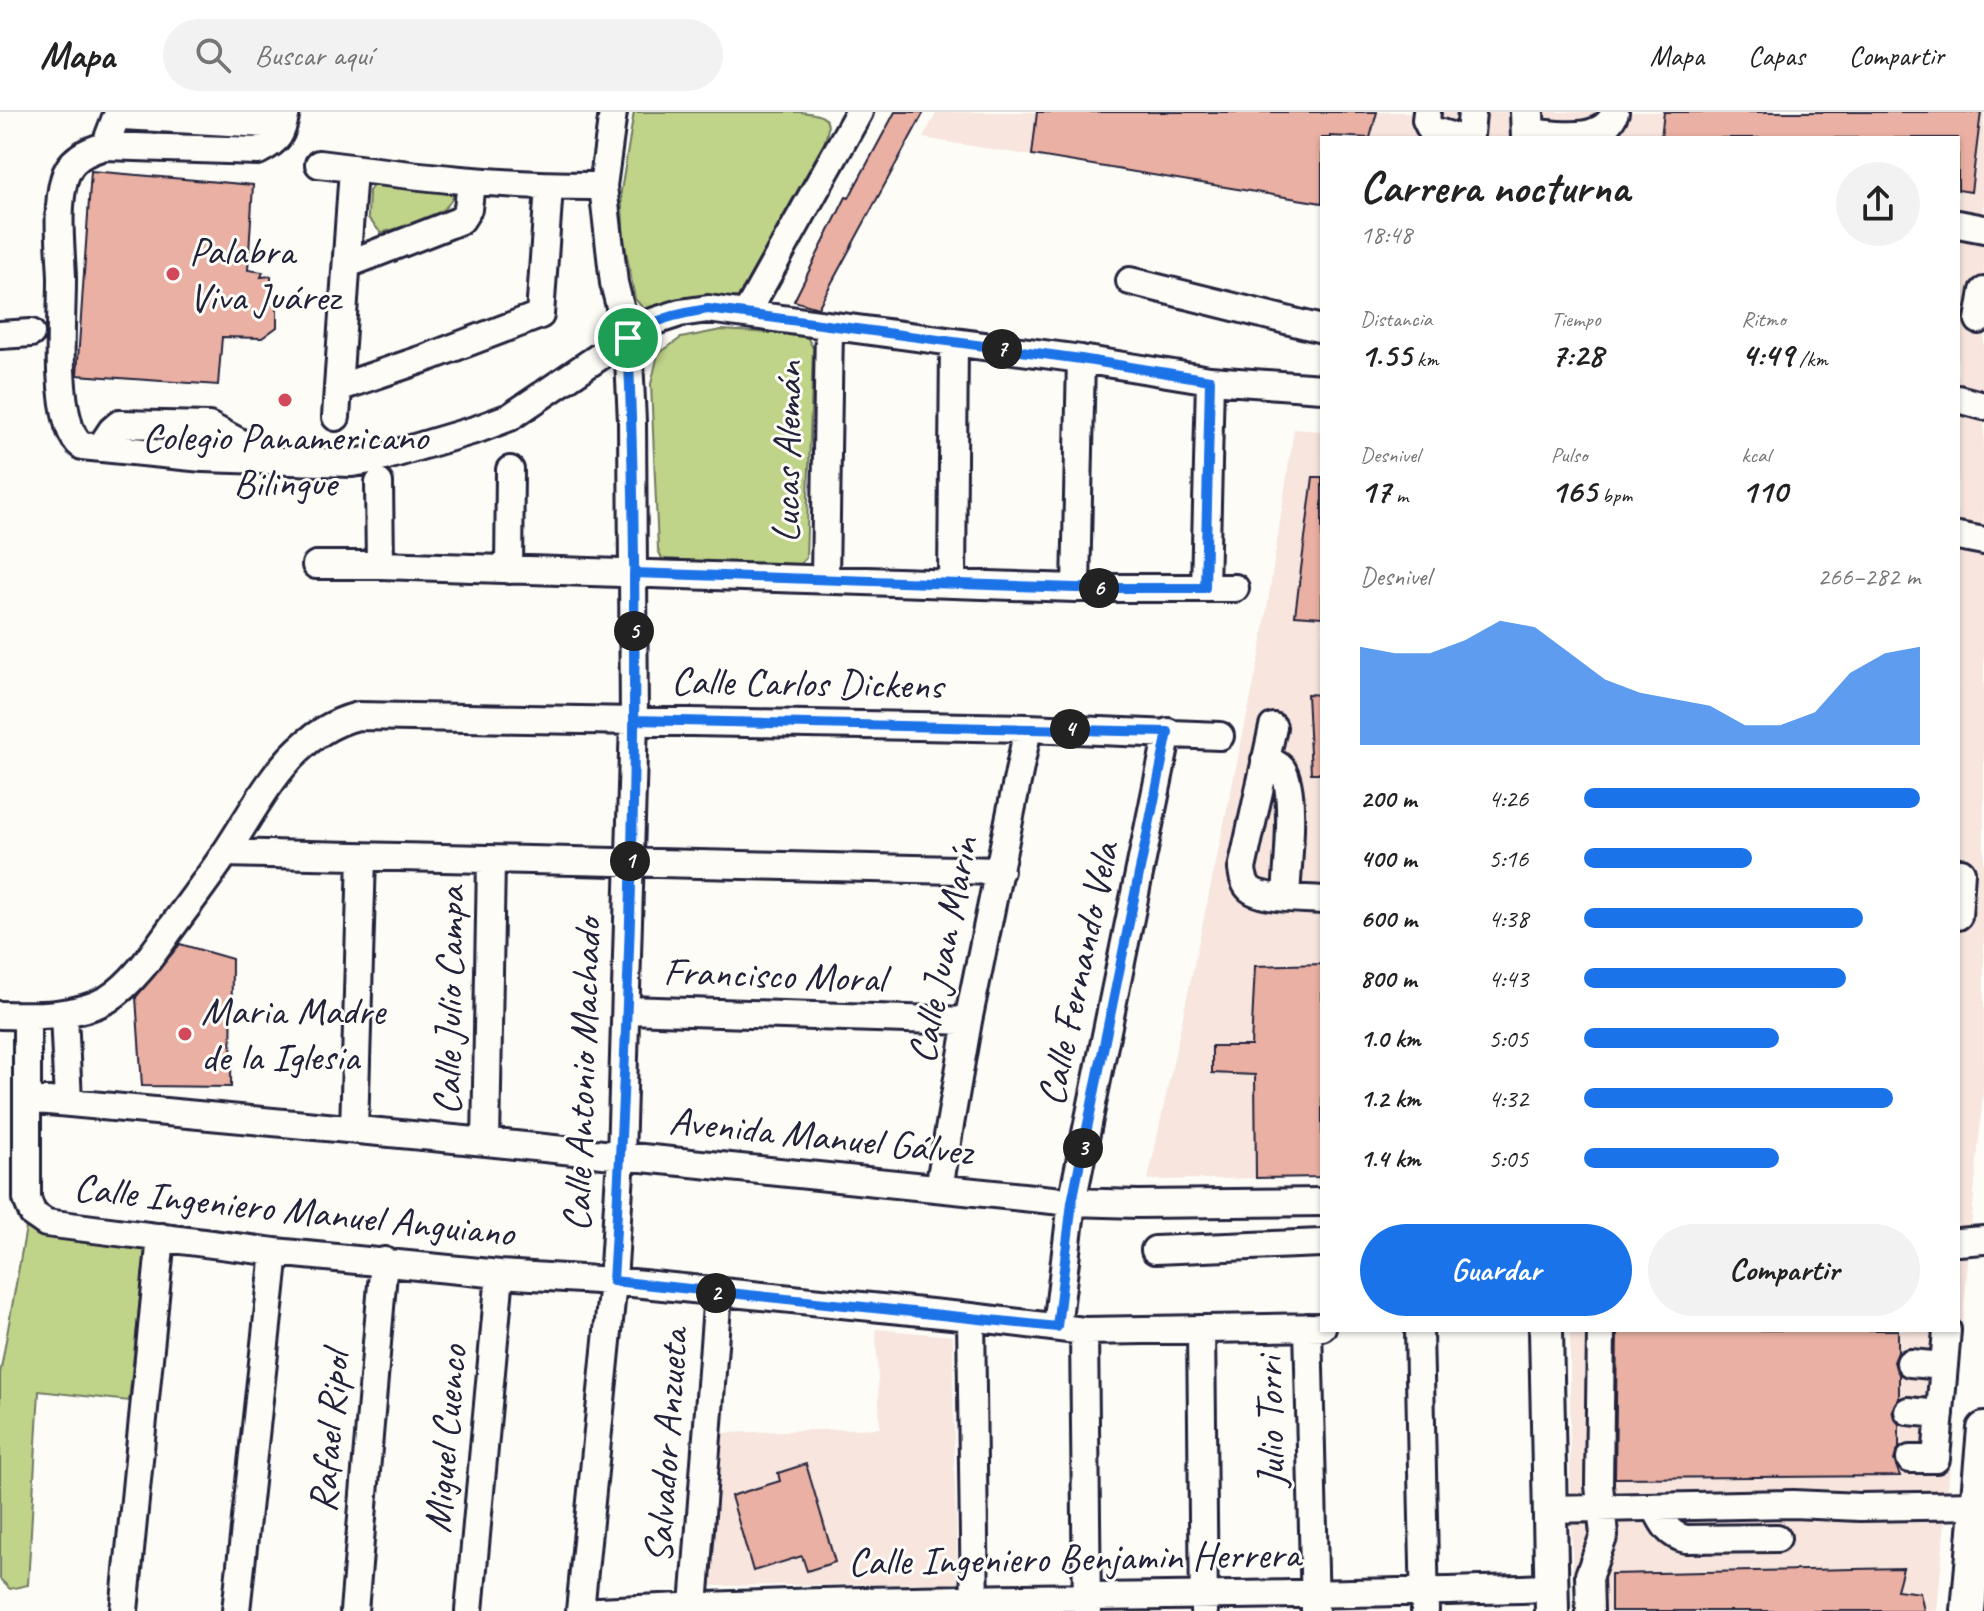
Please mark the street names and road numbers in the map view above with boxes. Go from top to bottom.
street label: Lucas Alemán [760,360,814,543]
street label: Calle Carlos Dickens [671,656,947,710]
street label: Calle Juan Marín [897,832,990,1067]
street label: Calle Fernando Vela [1026,836,1131,1110]
street label: Calle Julio Campa [422,884,476,1116]
street label: Calle Antonio Machado [552,914,613,1232]
street label: Francisco Moral [662,946,893,1004]
street label: Avenida Manuel Gálvez [667,1095,977,1177]
street label: Calle Ingeniero Manuel Anguiano [72,1162,518,1258]
street label: Salvador Anzueta [633,1324,699,1565]
street label: Miguel Cuenco [412,1341,478,1535]
street label: Rafael Ripol [297,1343,362,1514]
street label: Julio Torri [1244,1352,1296,1490]
street label: Calle Ingeniero Benjamin Herrera [848,1529,1304,1587]

